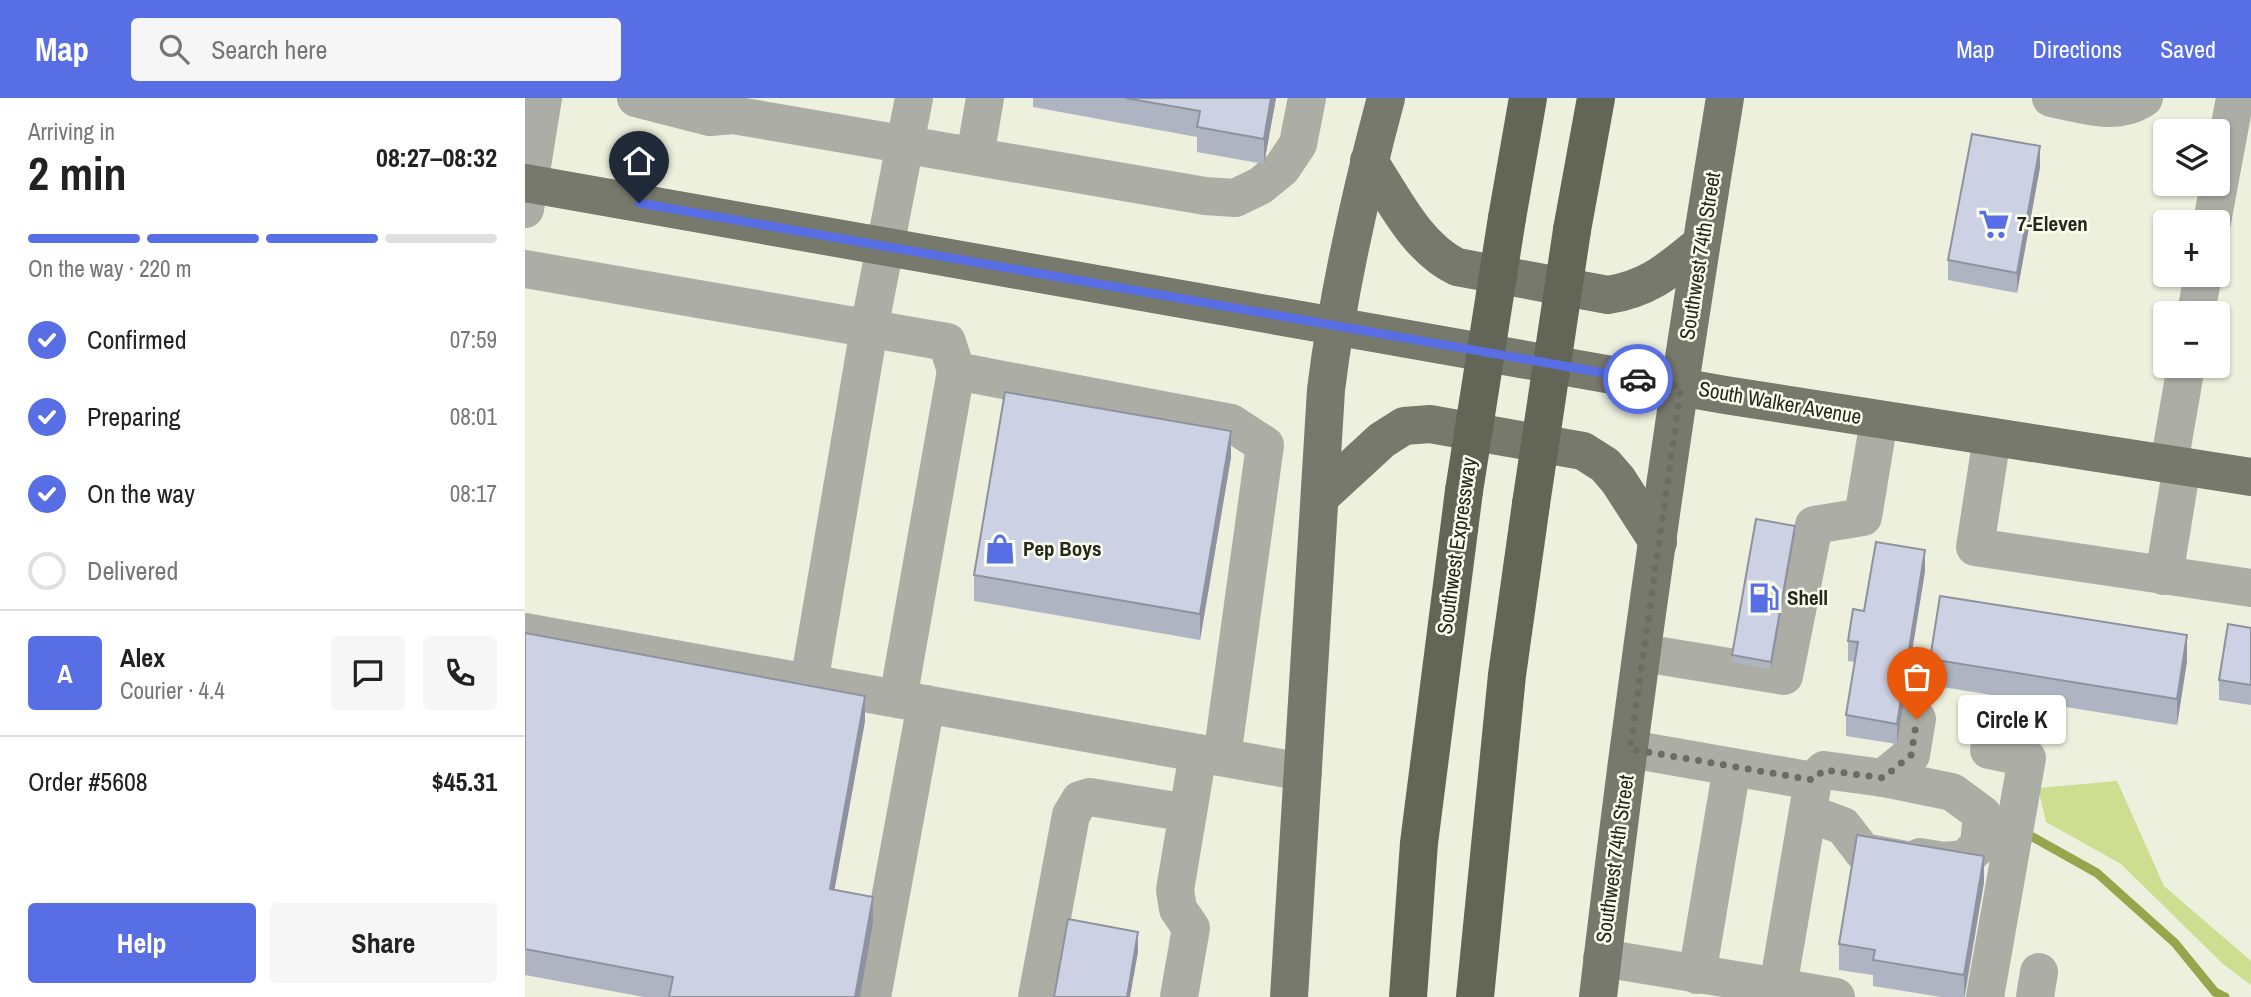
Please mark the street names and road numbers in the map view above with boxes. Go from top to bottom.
street label: Southwest 74th Street [1672,170,1727,342]
street label: South Walker Avenue [1696,374,1864,431]
street label: Southwest Expressway [1430,455,1483,636]
street label: Southwest 74th Street [1588,773,1641,945]

